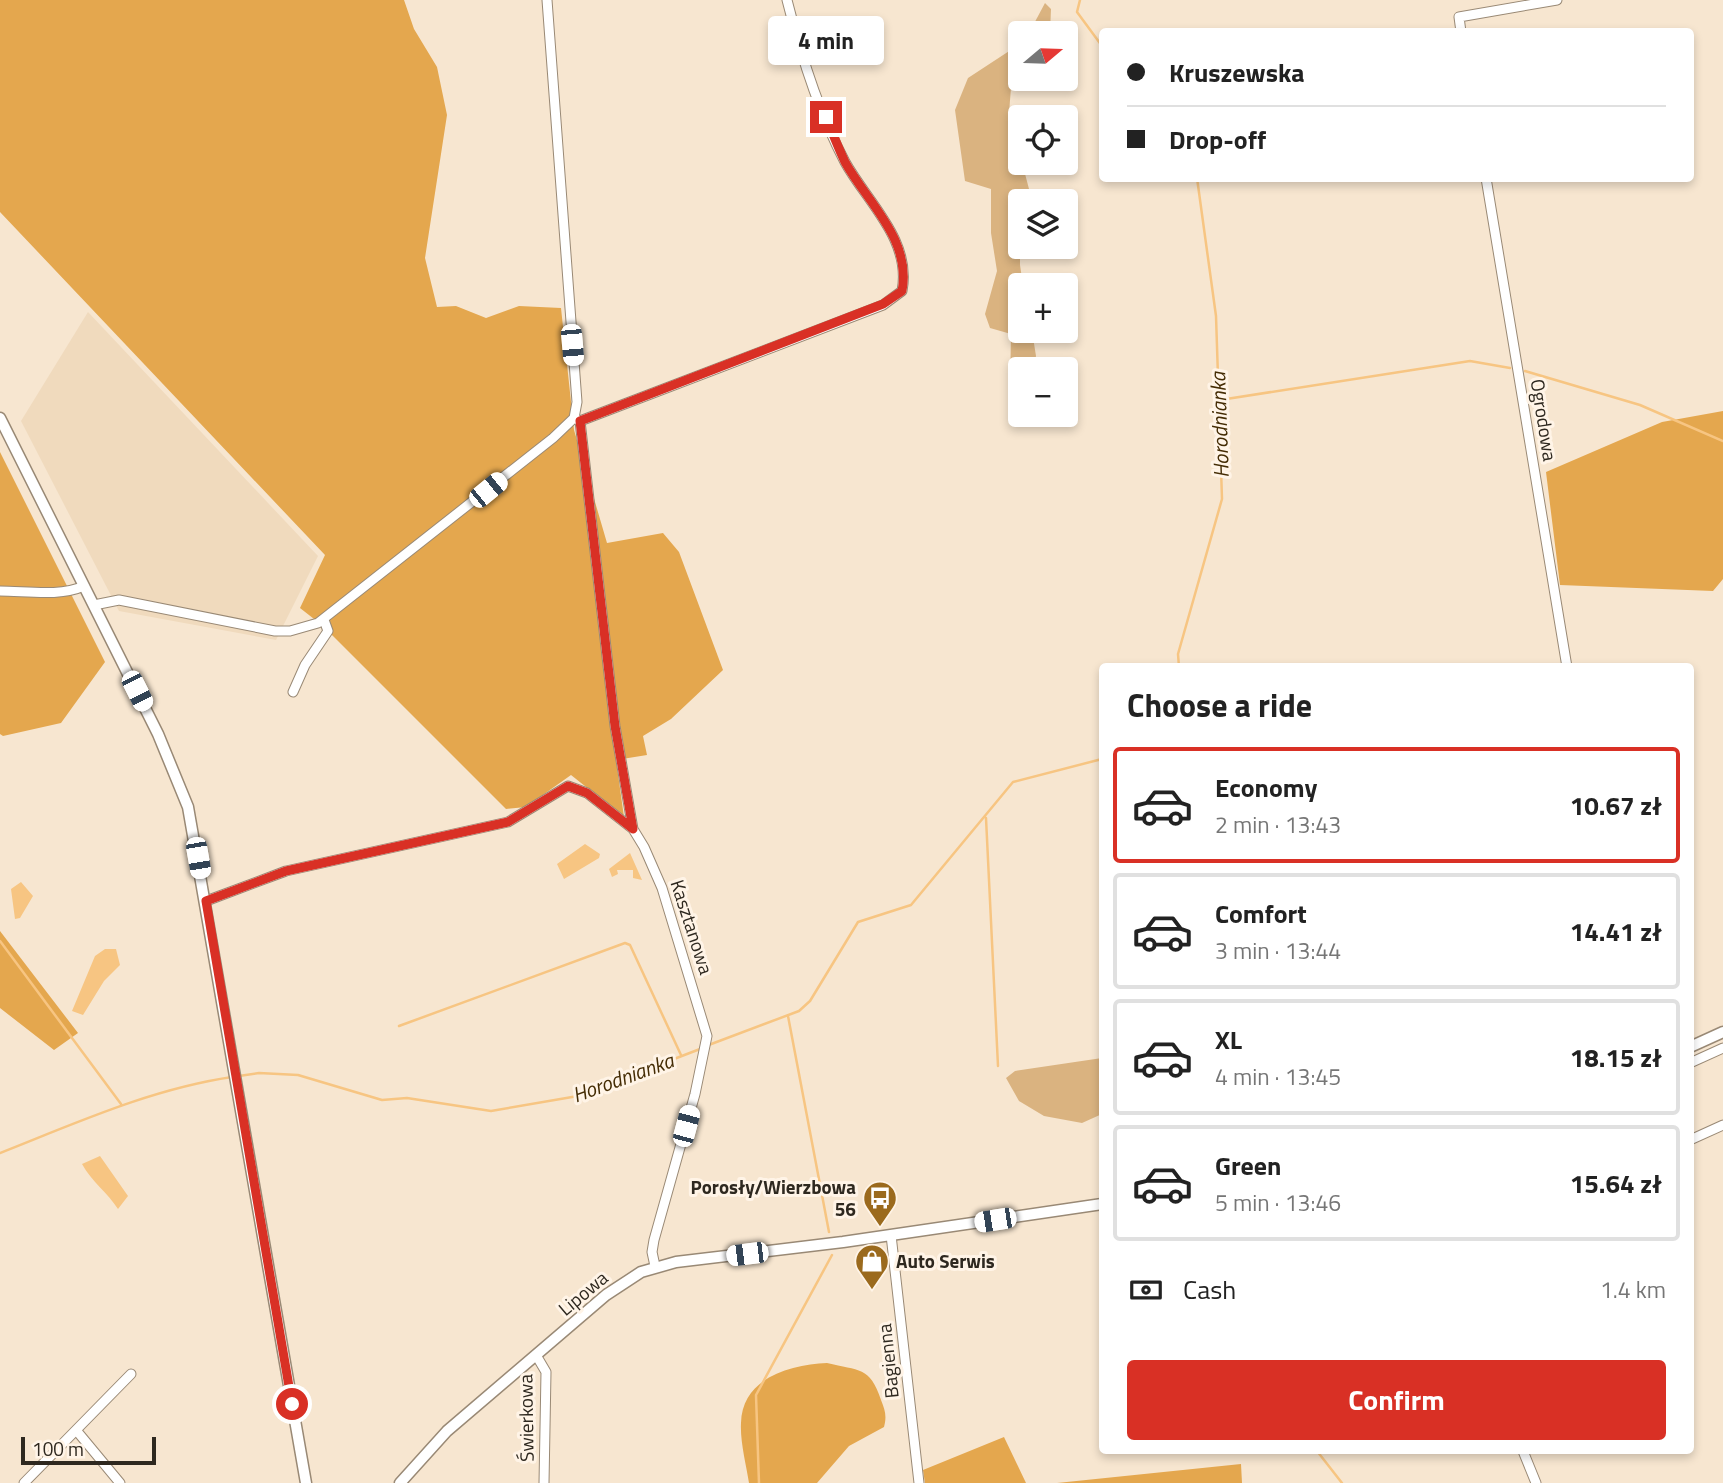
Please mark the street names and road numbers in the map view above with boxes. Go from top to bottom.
street label: Ogrodowa [1524,377,1565,463]
street label: Kasztanowa [664,876,722,978]
street label: Lipowa [551,1263,614,1322]
street label: Bagienna [869,1322,906,1400]
street label: Świerkowa [510,1373,541,1462]

